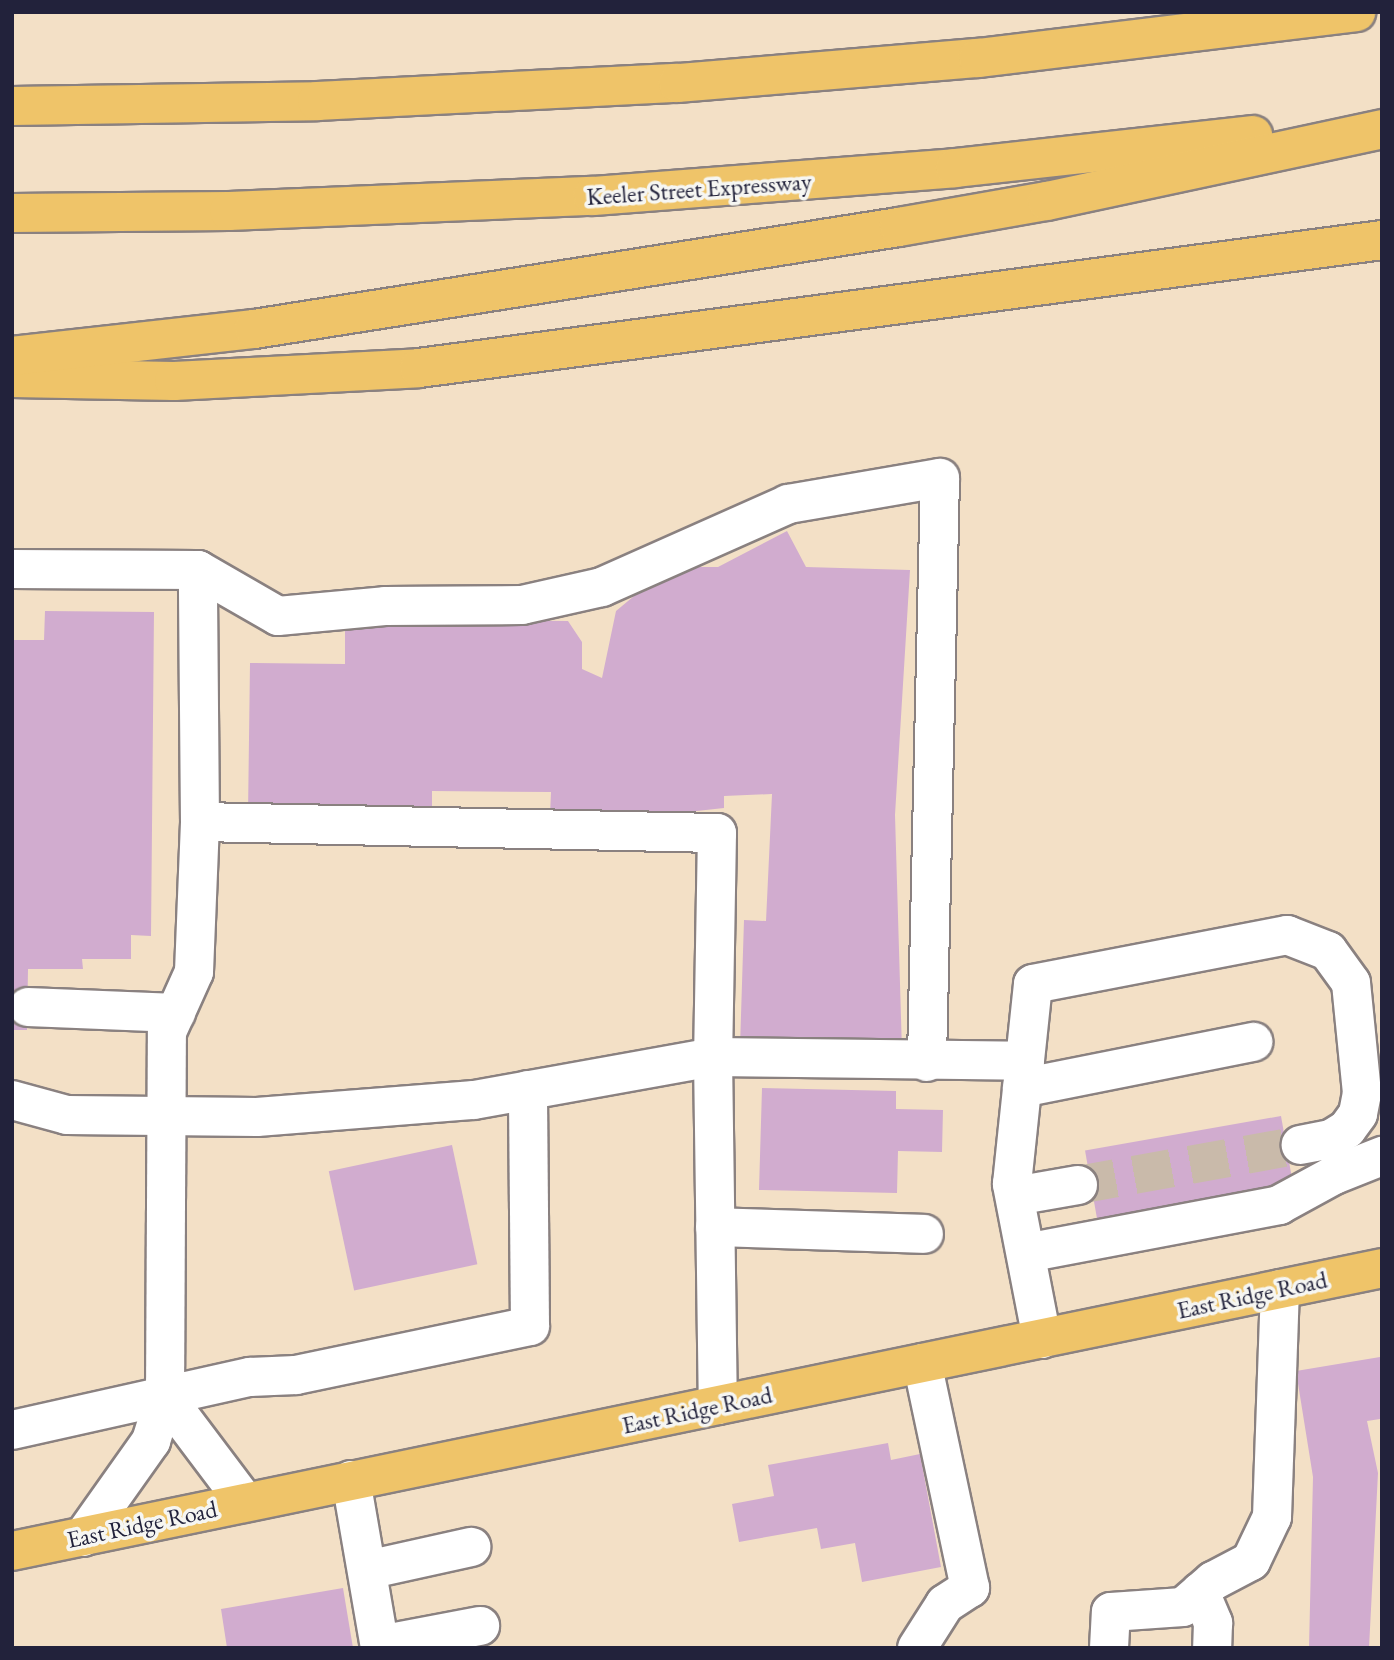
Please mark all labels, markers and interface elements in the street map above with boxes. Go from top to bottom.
street label: Keeler Street Expressway [586,167,812,211]
street label: East Ridge Road [1174,1265,1330,1325]
street label: East Ridge Road [619,1380,775,1440]
street label: East Ridge Road [64,1494,220,1554]

